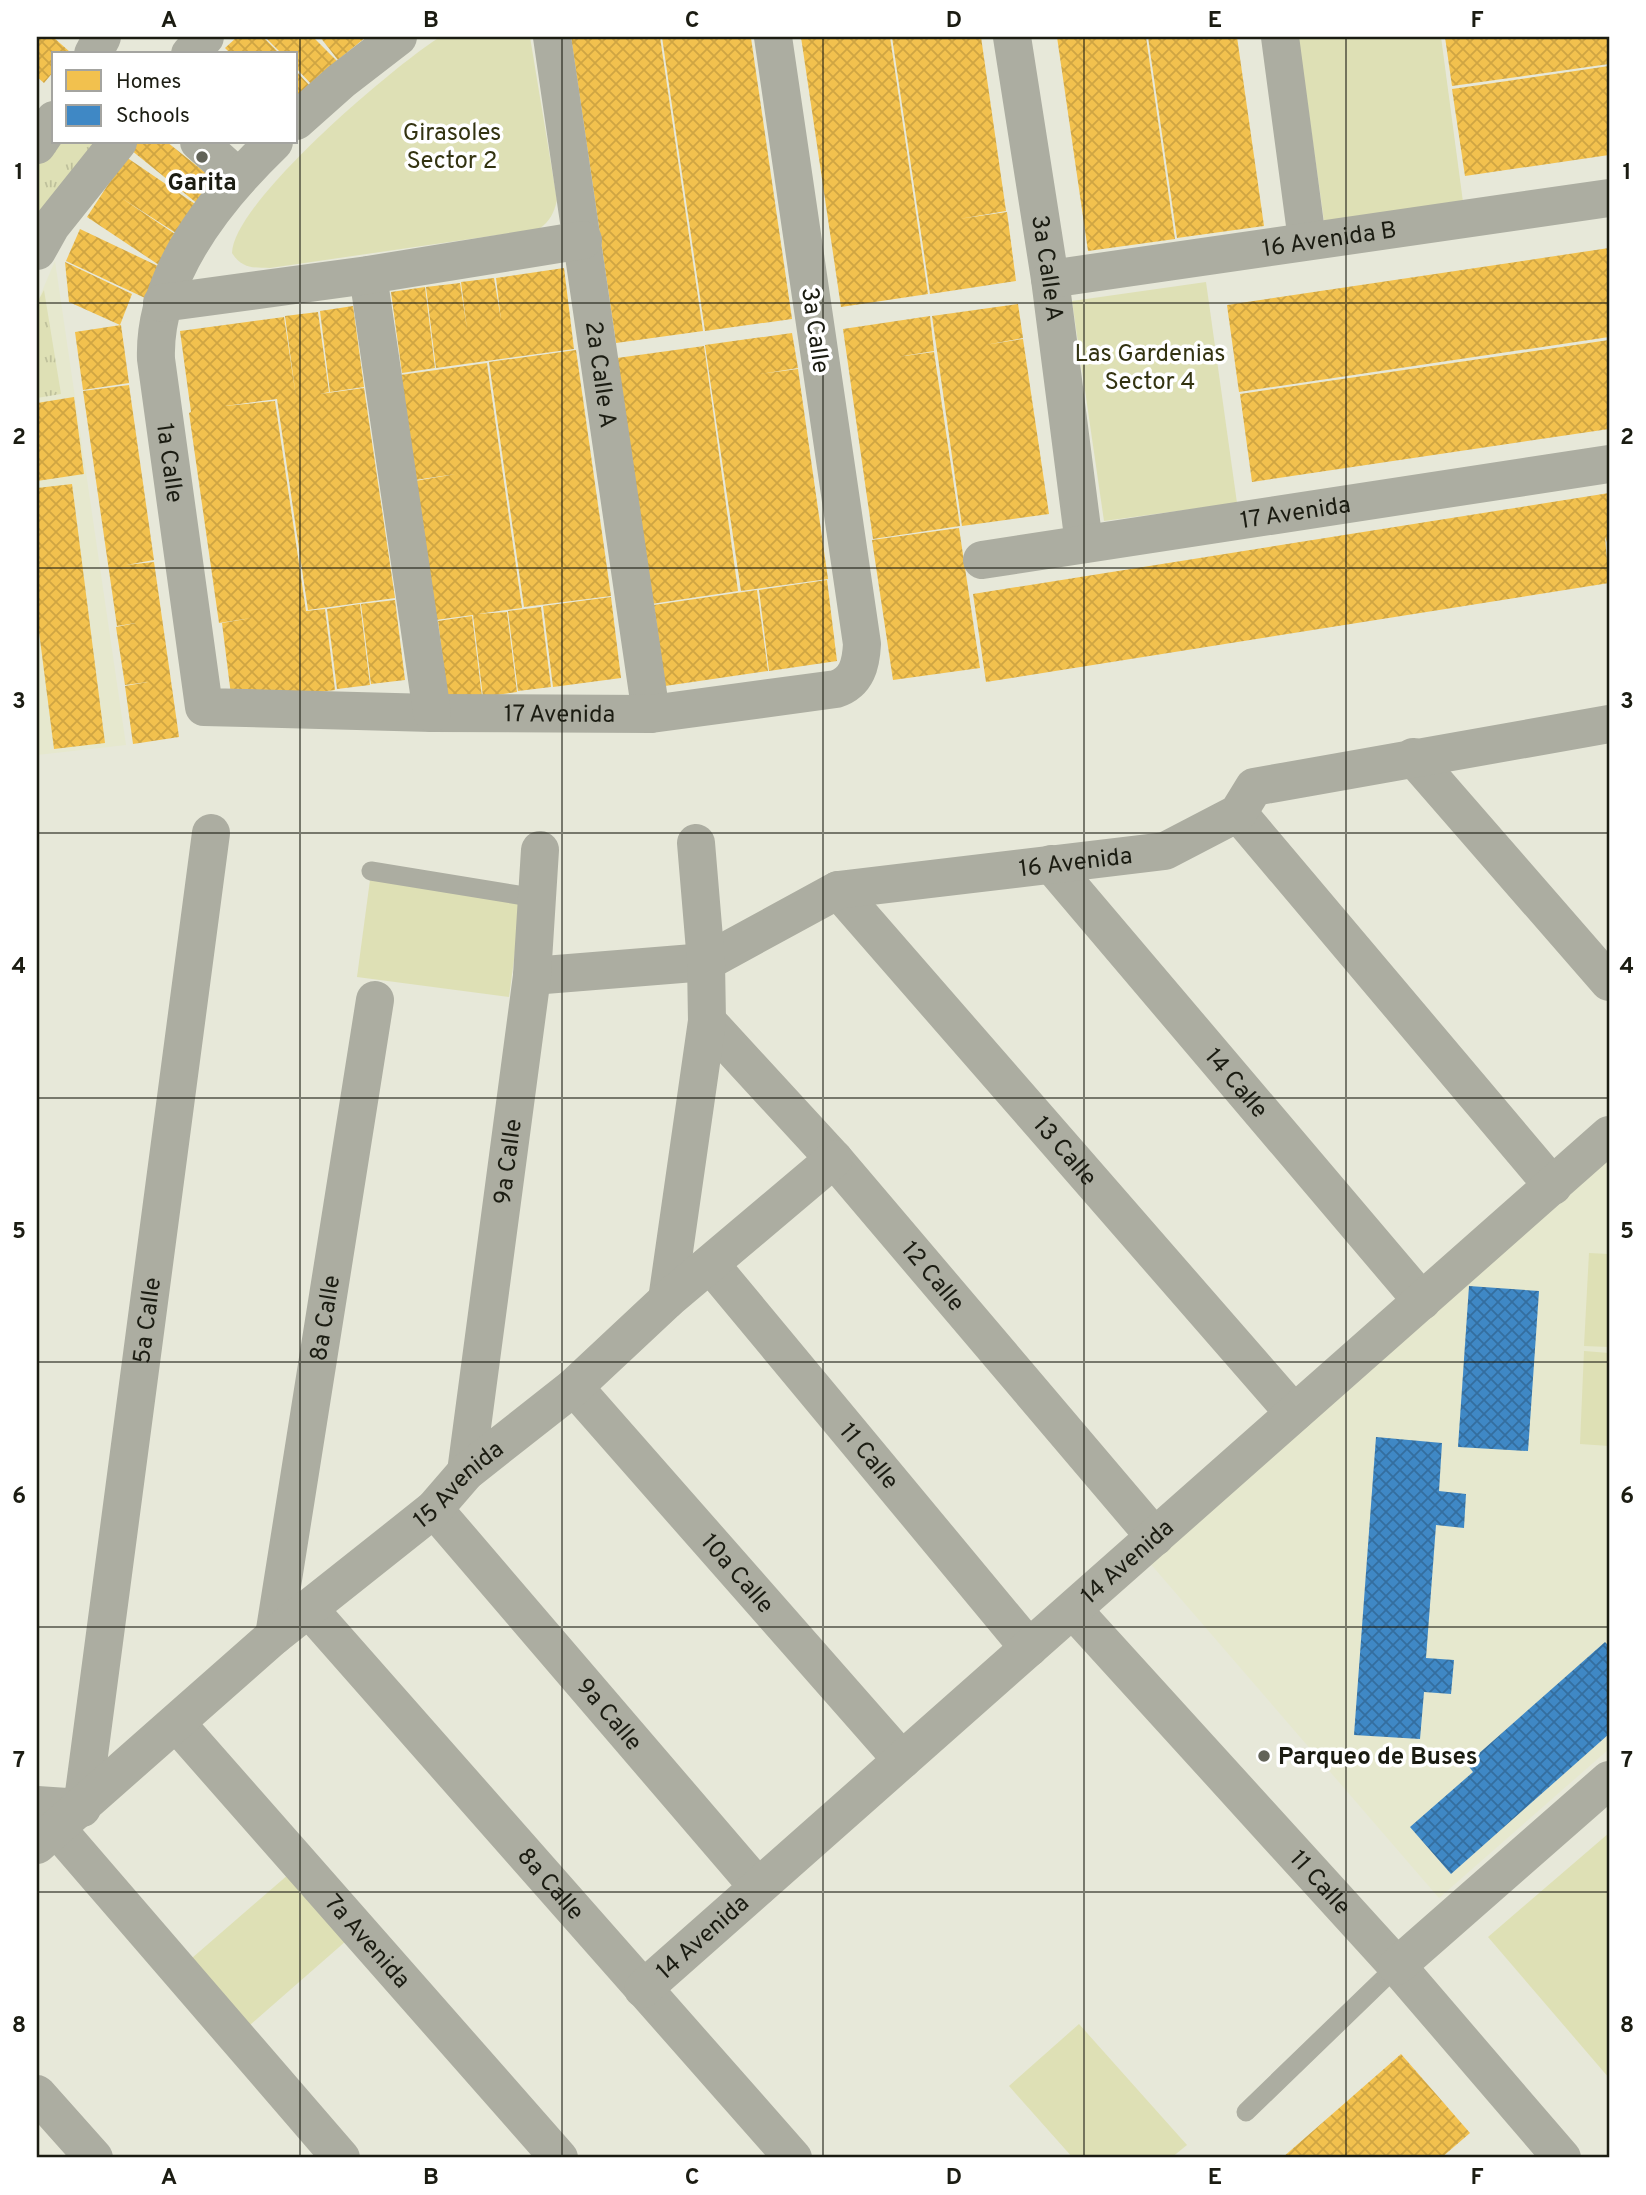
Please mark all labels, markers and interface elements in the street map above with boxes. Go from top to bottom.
text: A [161,7,177,36]
text: B [423,7,439,36]
text: C [685,7,699,36]
text: D [946,7,962,36]
text: E [1208,7,1222,36]
text: F [1470,7,1484,36]
legend [52,52,298,144]
text: Homes [116,69,181,96]
text: Schools [116,103,190,130]
park label: Girasoles Sector 2 [403,119,501,177]
marker: Garita [194,149,210,165]
text: 1 [14,159,24,188]
text: 1 [1622,159,1632,188]
place label: Garita [167,169,237,199]
street label: 3a Calle A [1023,213,1068,324]
street label: 16 Avenida B [1260,216,1399,265]
street label: 3a Calle [793,285,835,375]
street label: 2a Calle A [577,319,622,430]
park label: Las Gardenias Sector 4 [1074,340,1226,398]
street label: 1a Calle [148,421,189,505]
text: 2 [12,424,26,453]
text: 2 [1620,424,1634,453]
street label: 17 Avenida [1238,491,1353,537]
text: 3 [12,688,26,717]
text: 3 [1620,688,1634,717]
street label: 17 Avenida [504,700,615,731]
street label: 16 Avenida [1017,842,1134,885]
text: 4 [12,953,26,982]
text: 4 [1620,953,1634,982]
street label: 14 Calle [1197,1043,1273,1125]
street label: 13 Calle [1025,1111,1102,1193]
street label: 9a Calle [489,1117,530,1207]
text: 5 [12,1218,26,1247]
text: 5 [1620,1218,1634,1247]
street label: 12 Calle [894,1236,970,1319]
street label: 8a Calle [305,1273,348,1364]
street label: 5a Calle [128,1276,169,1366]
street label: 11 Calle [832,1418,904,1496]
street label: 15 Avenida [408,1435,510,1536]
text: 6 [12,1483,26,1512]
text: 6 [1620,1483,1634,1512]
street label: 14 Avenida [1076,1514,1181,1612]
street label: 10a Calle [693,1528,779,1621]
street label: 9a Calle [569,1673,648,1758]
place label: Parqueo de Buses [1278,1743,1477,1773]
text: 7 [13,1747,25,1776]
text: 7 [1621,1747,1633,1776]
marker: Parqueo de Buses [1256,1748,1272,1764]
street label: 8a Calle [510,1842,589,1927]
street label: 11 Calle [1282,1845,1356,1922]
street label: 7a Avenida [317,1889,416,1995]
street label: 14 Avenida [651,1889,756,1987]
text: 8 [12,2012,26,2041]
text: 8 [1620,2012,1634,2041]
text: A [161,2164,177,2193]
text: B [423,2164,439,2193]
text: C [685,2164,699,2193]
text: D [946,2164,962,2193]
text: E [1208,2164,1222,2193]
text: F [1470,2164,1484,2193]

